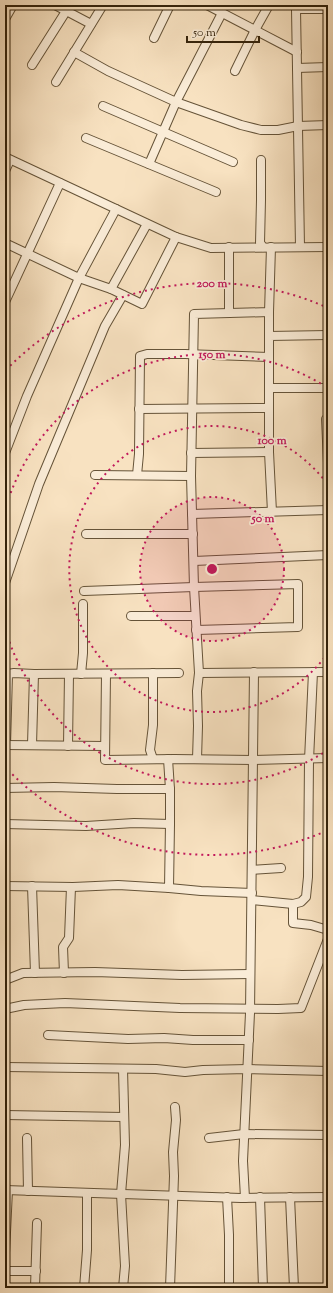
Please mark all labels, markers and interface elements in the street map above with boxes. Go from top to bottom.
scale bar [187,18,259,44]
text: 50 m [192,24,216,42]
text: 200 m [197,275,227,293]
text: 150 m [197,346,226,364]
text: 100 m [256,432,287,450]
text: 50 m [251,510,275,528]
centre of rings [205,562,219,576]

